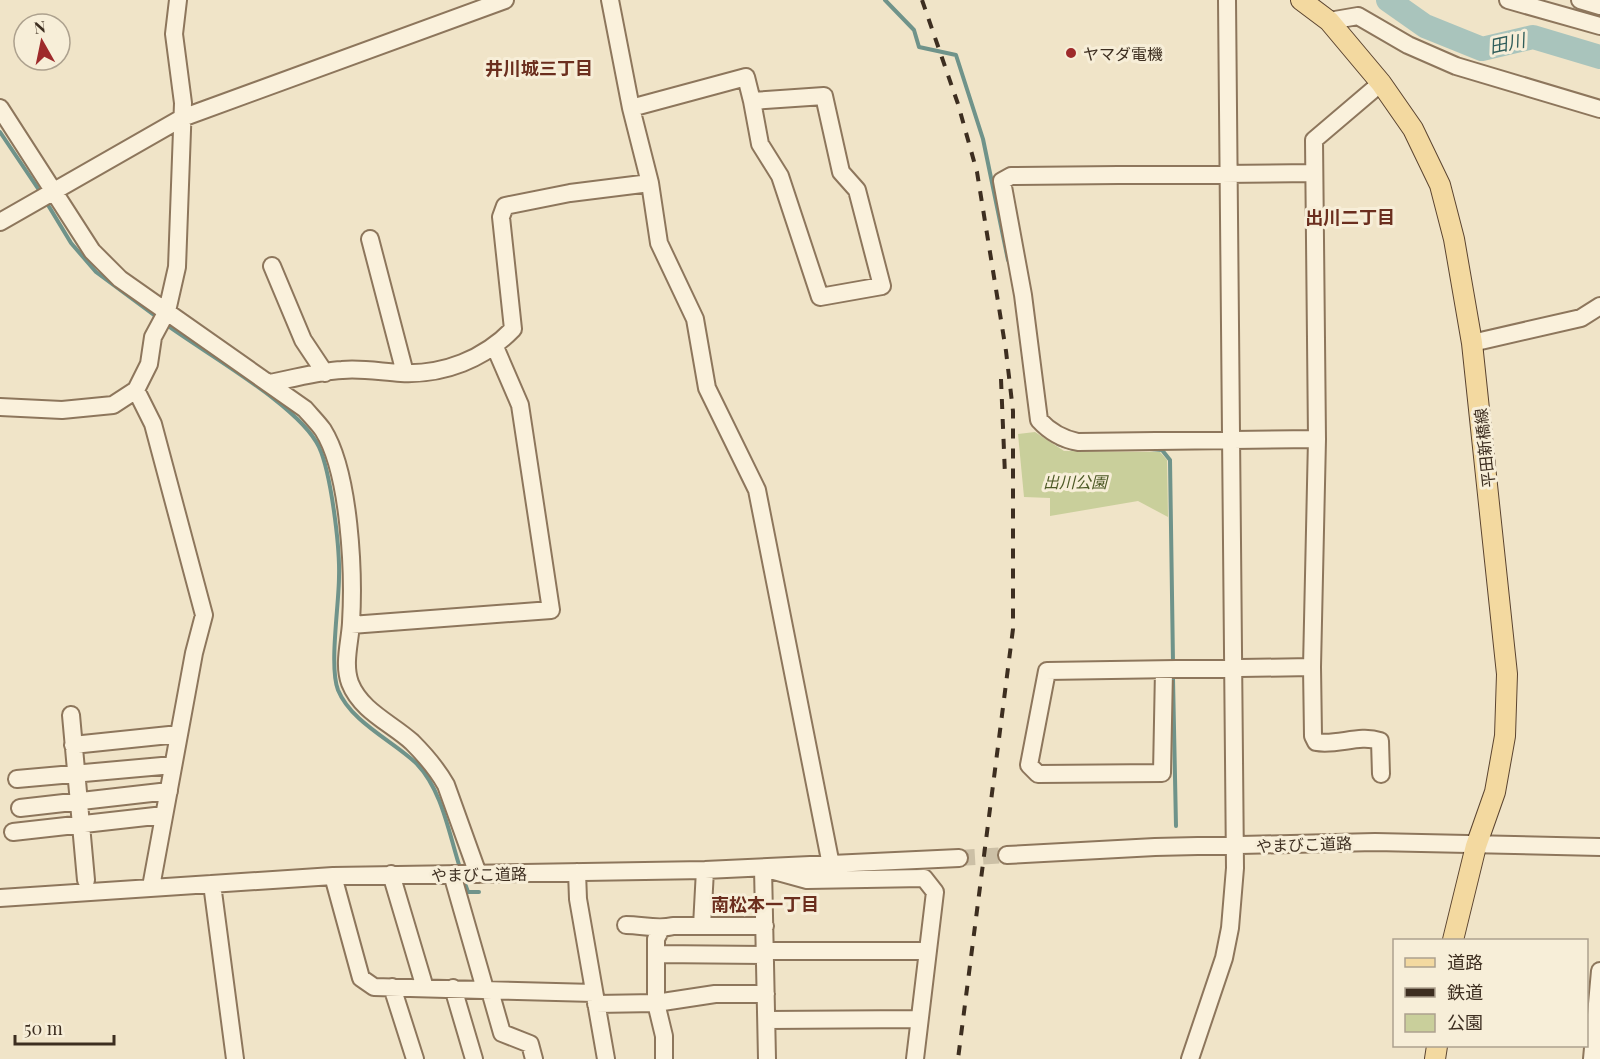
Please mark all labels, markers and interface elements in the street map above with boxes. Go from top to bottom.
north arrow [12,12,72,72]
text: N [32,15,47,38]
water label: 田川 [1487,27,1529,58]
place label: ヤマダ電機 [1083,43,1163,64]
marker: ヤマダ電機 [1064,46,1078,60]
district label: 井川城三丁目 [485,56,593,80]
district label: 出川二丁目 [1305,205,1395,229]
street label: 平田新橋線 [1469,407,1499,489]
park label: 出川公園 [1043,471,1109,492]
street label: やまびこ道路 [1256,832,1352,856]
street label: やまびこ道路 [431,863,527,885]
district label: 南松本一丁目 [711,892,819,916]
legend [1393,939,1588,1047]
text: 道路 [1447,950,1483,974]
text: 鉄道 [1447,980,1483,1004]
scale bar [15,1008,114,1046]
text: 公園 [1447,1010,1483,1034]
text: 50 m [24,1016,63,1040]

